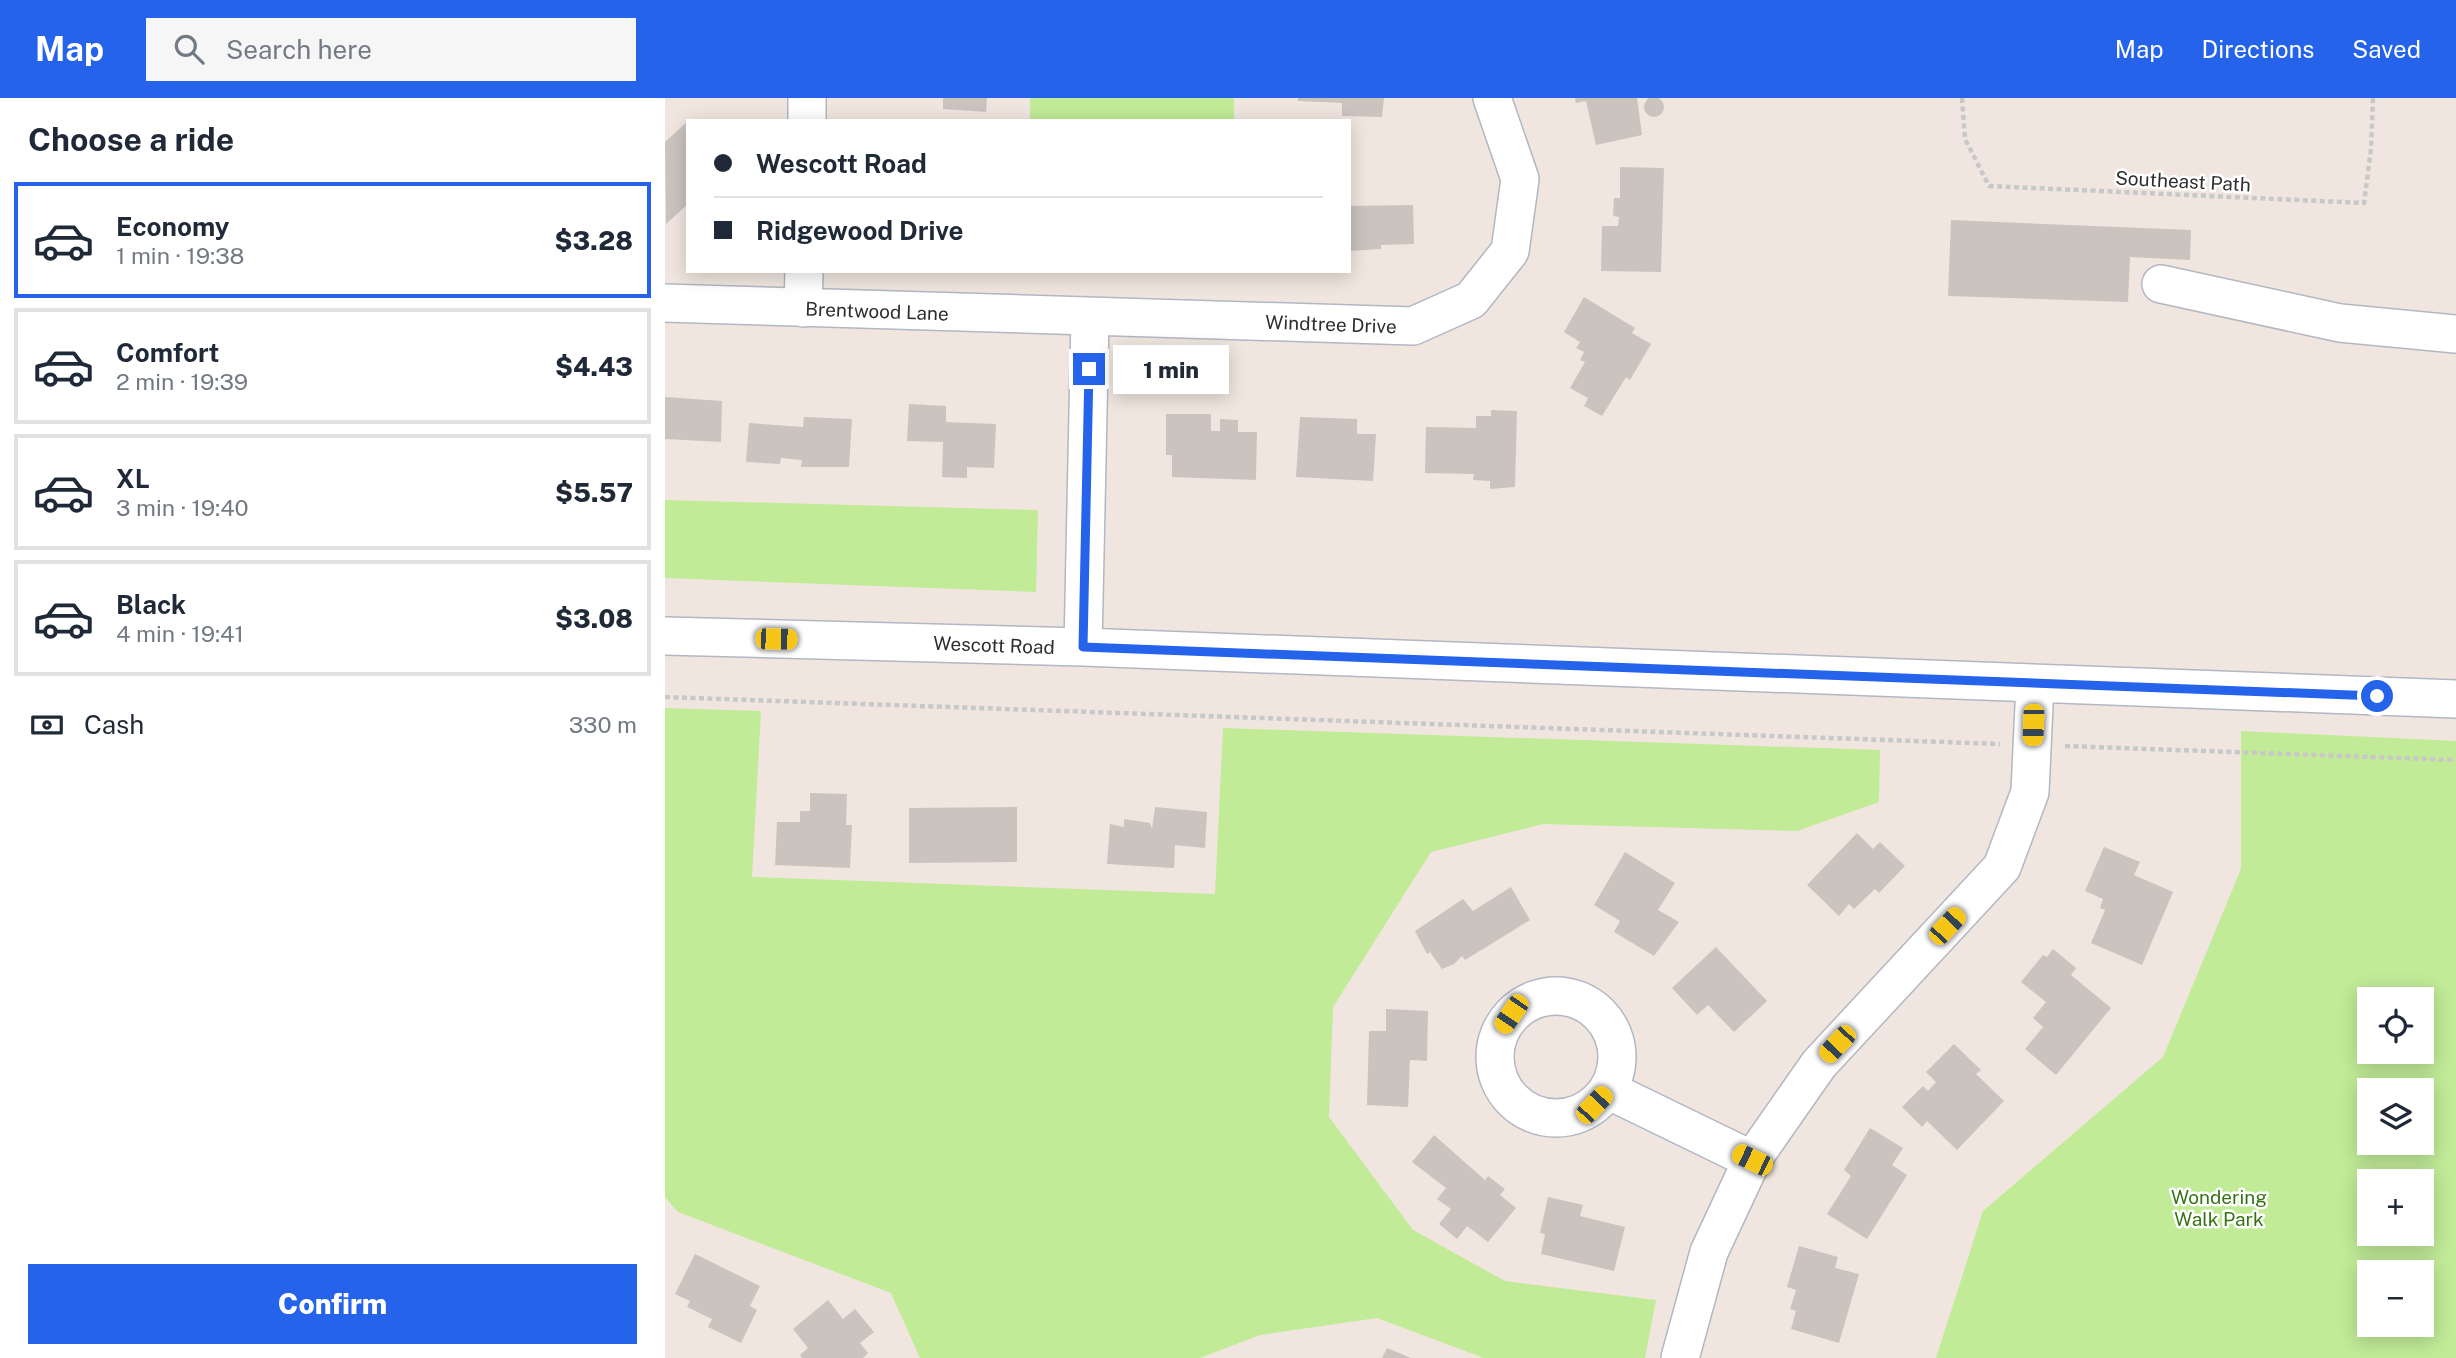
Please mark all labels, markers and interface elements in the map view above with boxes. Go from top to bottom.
search box [146,18,636,81]
text: Map [35,30,104,68]
icon: search [170,30,208,68]
text: Search here [226,34,372,65]
text: Map [2115,35,2164,63]
text: Directions [2202,35,2314,63]
text: Saved [2352,35,2421,63]
text: Choose a ride [28,121,234,158]
text: Wescott Road [756,148,927,179]
street label: Southeast Path [2115,166,2251,196]
icon: car [32,209,95,272]
text: Economy [116,211,229,242]
text: Ridgewood Drive [756,215,964,246]
text: $3.28 [555,225,633,256]
text: 1 min · 19:38 [116,242,244,269]
street label: Brentwood Lane [805,297,949,325]
street label: Windtree Drive [1265,311,1397,337]
icon: car [32,335,95,398]
text: Comfort [116,337,219,368]
callout: 1 min [1113,344,1229,394]
text: $4.43 [555,351,633,382]
route end [1073,353,1105,385]
text: 1 min [1143,356,1199,383]
text: 2 min · 19:39 [116,368,248,395]
icon: car [32,461,95,524]
text: XL [116,463,150,494]
text: $5.57 [555,477,633,508]
text: 3 min · 19:40 [116,494,249,521]
icon: car [32,587,95,650]
text: Black [116,589,186,620]
text: $3.08 [555,603,633,634]
text: 4 min · 19:41 [116,620,244,647]
car [755,628,798,650]
street label: Wescott Road [933,632,1055,658]
route start [2361,680,2393,712]
car [2022,704,2045,746]
icon: cash [28,706,66,744]
text: Cash [84,709,144,740]
text: 330 m [569,711,637,738]
car [1925,903,1970,949]
map controls [2357,987,2434,1337]
button: locate [2357,987,2434,1064]
car [1491,991,1532,1037]
car [1815,1021,1860,1067]
button: layers [2357,1078,2434,1155]
car [1572,1082,1617,1128]
car [1729,1141,1776,1179]
button: + [2357,1169,2434,1246]
park label: Wondering Walk Park [2171,1186,2267,1230]
button: − [2357,1260,2434,1337]
button: Confirm [28,1264,637,1344]

